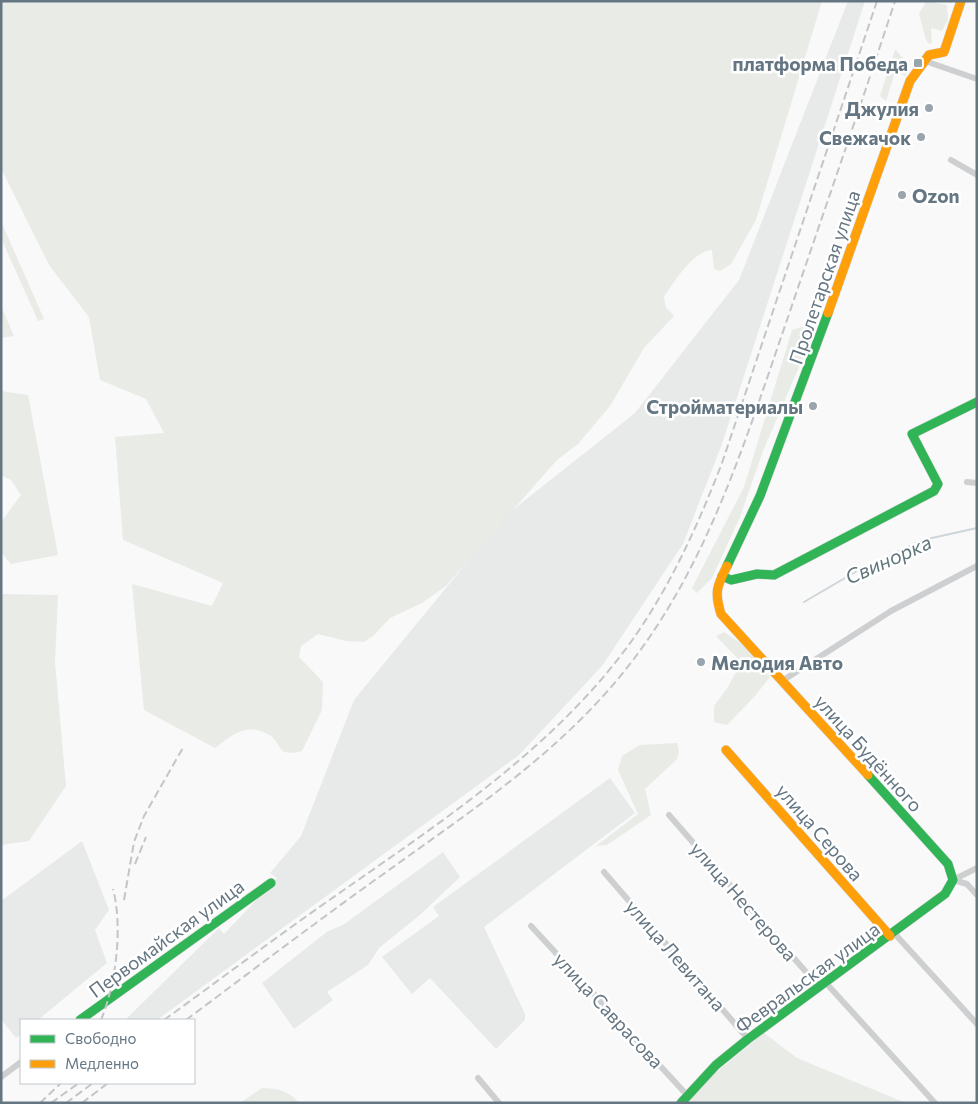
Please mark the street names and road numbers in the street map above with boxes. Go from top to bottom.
street label: Пролетарская улица [783,187,865,367]
street label: улица Будённого [810,690,928,816]
street label: улица Серова [772,779,868,885]
street label: улица Нестерова [686,837,802,965]
street label: Первомайская улица [84,874,248,1002]
street label: улица Левитана [621,894,731,1016]
street label: Февральская улица [730,917,884,1037]
street label: улица Саврасова [549,947,669,1073]

